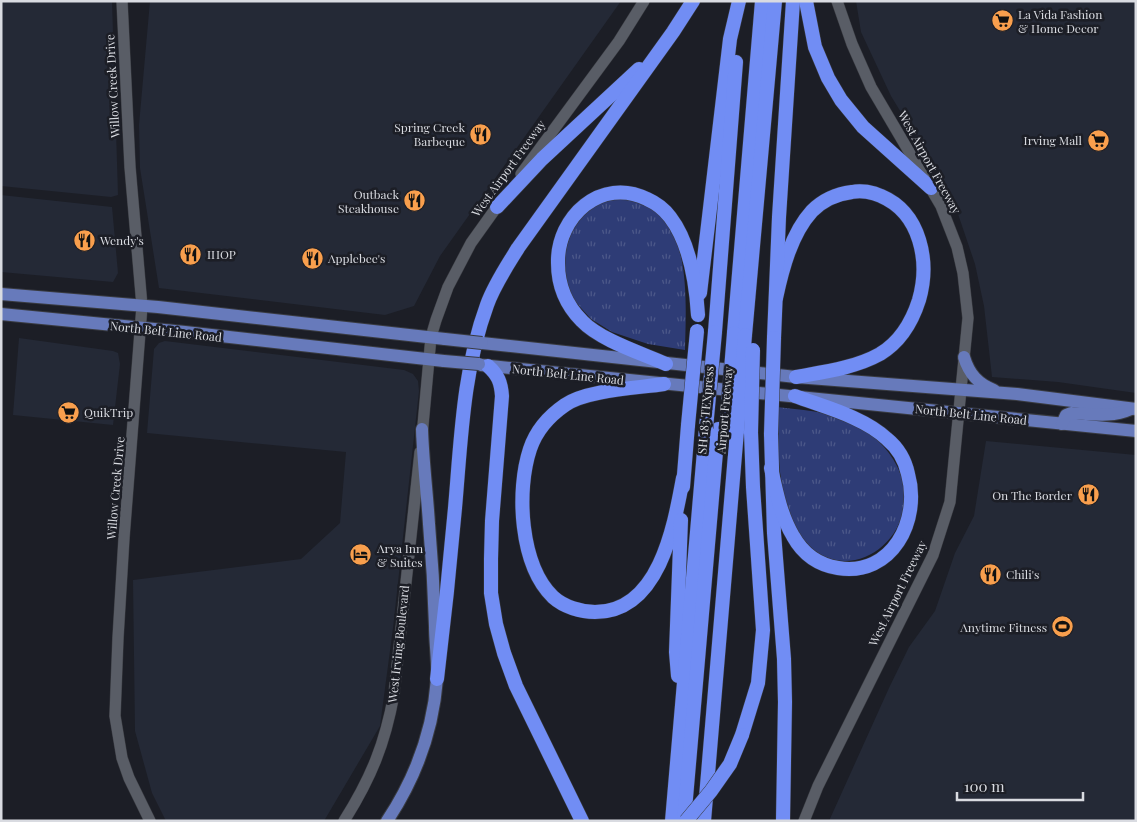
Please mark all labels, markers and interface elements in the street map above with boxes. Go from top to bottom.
place label: La Vida Fashion & Home Decor [1018,6,1102,36]
supermarket icon: La Vida Fashion & Home Decor [990,9,1014,33]
street label: Willow Creek Drive [101,34,123,139]
street label: West Airport Freeway [895,107,965,216]
street label: West Airport Freeway [467,117,548,220]
place label: Spring Creek Barbeque [394,119,465,149]
restaurant icon: Spring Creek Barbeque [469,122,493,146]
supermarket icon: Irving Mall [1086,128,1110,152]
place label: Irving Mall [1024,132,1083,148]
place label: Outback Steakhouse [338,186,399,216]
restaurant icon: Outback Steakhouse [403,189,427,213]
restaurant icon: Wendy's [72,228,96,252]
place label: Wendy's [99,232,144,248]
restaurant icon: IHOP [179,242,203,266]
place label: IHOP [207,246,236,262]
restaurant icon: Applebee's [300,246,324,270]
place label: Applebee's [327,250,385,266]
street label: North Belt Line Road [109,317,223,345]
street label: North Belt Line Road [511,360,625,388]
street label: SH 183 TEXpress [693,365,717,455]
street label: Airport Freeway [712,366,736,455]
supermarket icon: QuikTrip [56,400,80,424]
street label: North Belt Line Road [914,400,1028,428]
place label: QuikTrip [84,404,133,420]
street label: Willow Creek Drive [102,436,127,541]
restaurant icon: On The Border [1076,483,1100,507]
place label: On The Border [992,487,1073,503]
street label: West Airport Freeway [864,538,930,649]
place label: Arya Inn & Suites [376,540,423,570]
hotel icon: Arya Inn & Suites [349,543,373,567]
restaurant icon: Chili's [978,562,1002,586]
place label: Chili's [1006,566,1039,582]
street label: West Irving Boulevard [384,585,412,704]
sports icon: Anytime Fitness [1051,615,1075,639]
place label: Anytime Fitness [959,619,1047,635]
scale bar [957,770,1083,802]
text: 100 m [964,776,1005,796]

